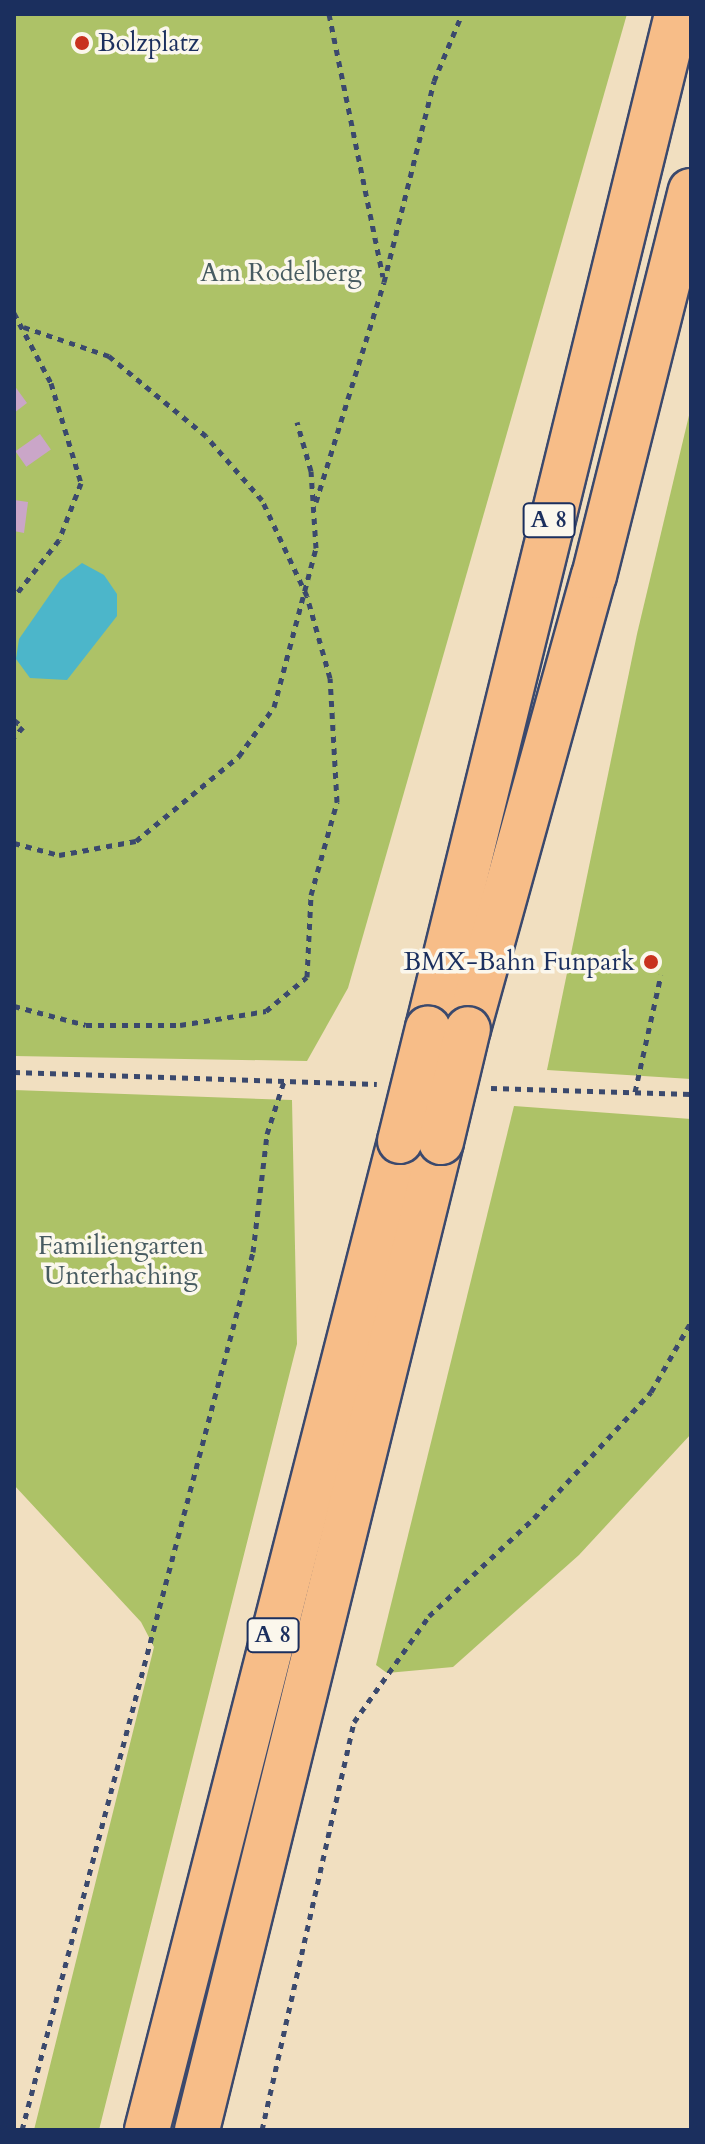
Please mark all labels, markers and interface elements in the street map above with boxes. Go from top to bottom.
place label: Bolzplatz [98,27,199,59]
marker: Bolzplatz [73,34,91,52]
park label: Am Rodelberg [200,257,362,289]
road number: A 8 [521,500,577,540]
place label: BMX-Bahn Funpark [404,946,635,978]
marker: BMX-Bahn Funpark [642,953,660,971]
park label: Familiengarten Unterhaching [38,1230,204,1292]
road number: A 8 [245,1615,301,1655]

